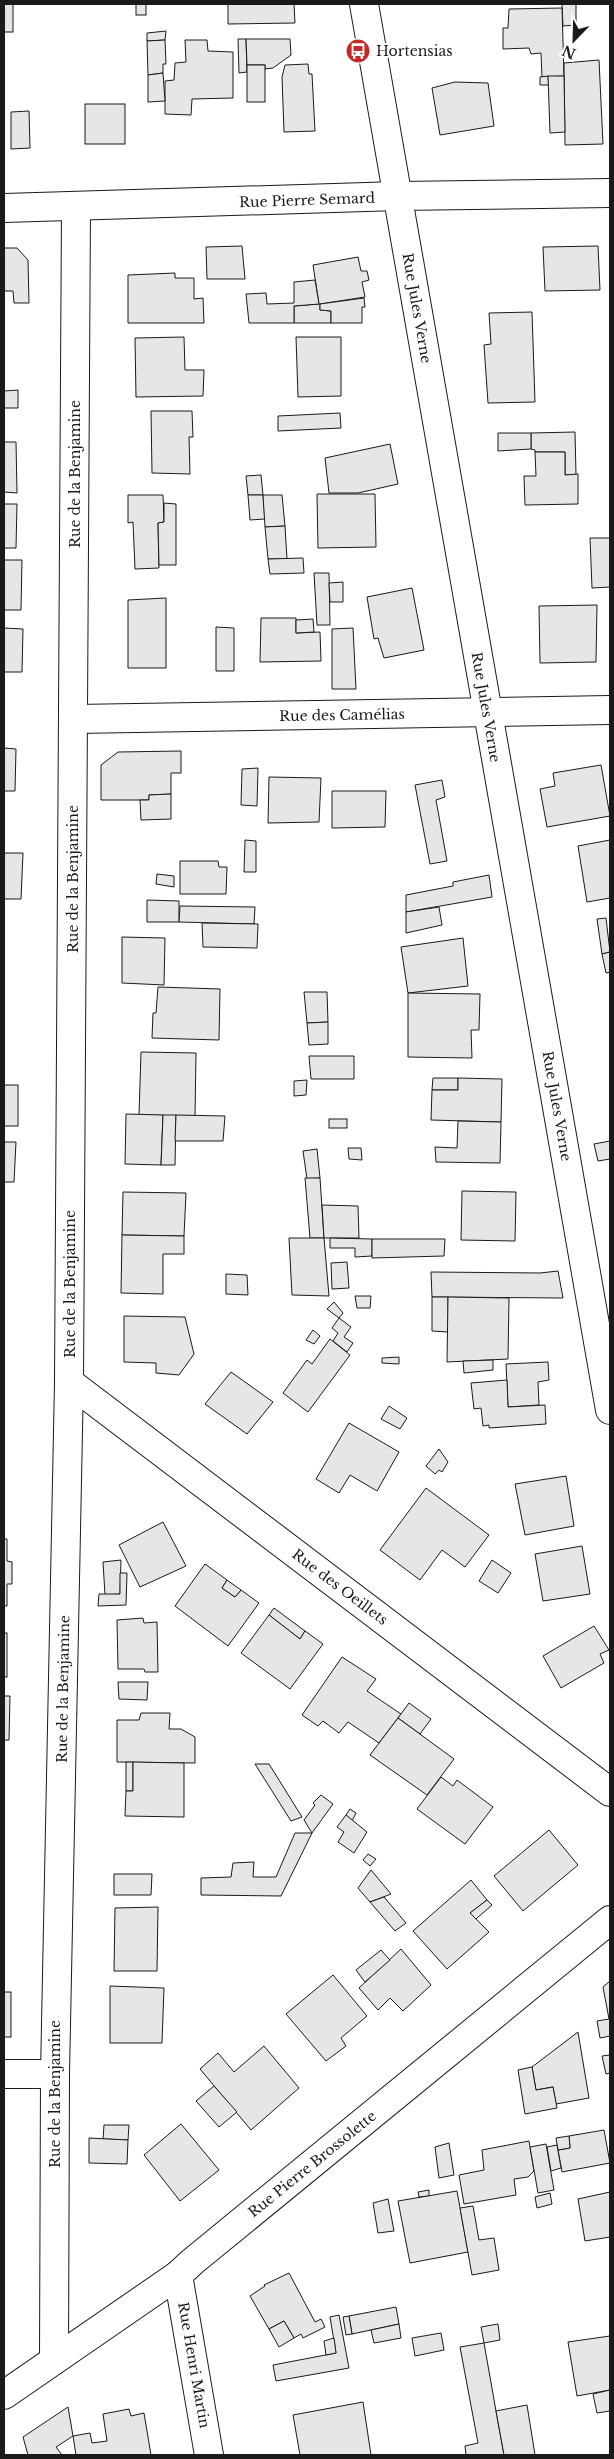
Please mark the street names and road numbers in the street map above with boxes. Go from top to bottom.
street label: Rue Pierre Semard [239,189,376,211]
street label: Rue Jules Verne [398,251,436,365]
street label: Rue de la Benjamine [66,400,84,548]
street label: Rue Jules Verne [467,650,505,764]
street label: Rue des Camélias [279,705,405,725]
street label: Rue de la Benjamine [64,805,82,953]
street label: Rue Jules Verne [538,1049,576,1163]
street label: Rue de la Benjamine [61,1210,79,1358]
street label: Rue des Oeillets [289,1545,391,1629]
street label: Rue de la Benjamine [53,1615,73,1763]
street label: Rue de la Benjamine [46,2020,64,2168]
street label: Rue Pierre Brossolette [244,2107,380,2221]
street label: Rue Henri Martin [174,2301,214,2430]

